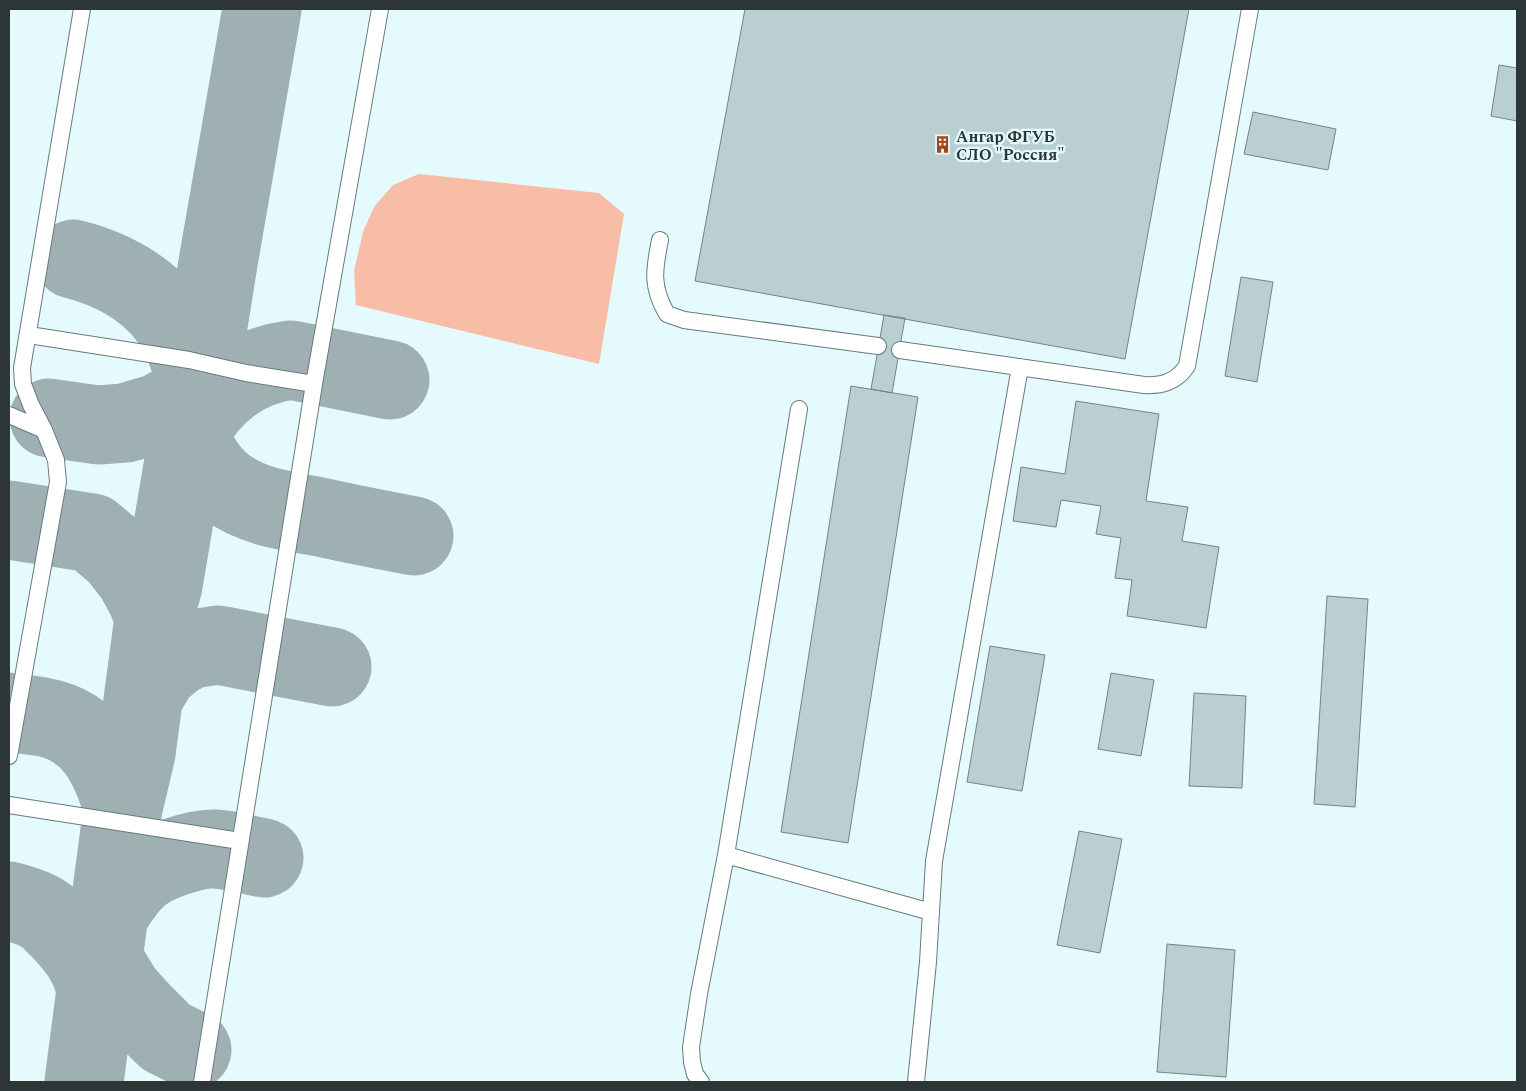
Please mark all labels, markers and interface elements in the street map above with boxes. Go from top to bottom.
place label: Ангар ФГУБ СЛО "Россия" [956,125,1065,167]
building icon: Ангар ФГУБ СЛО "Россия" [932,135,952,155]

